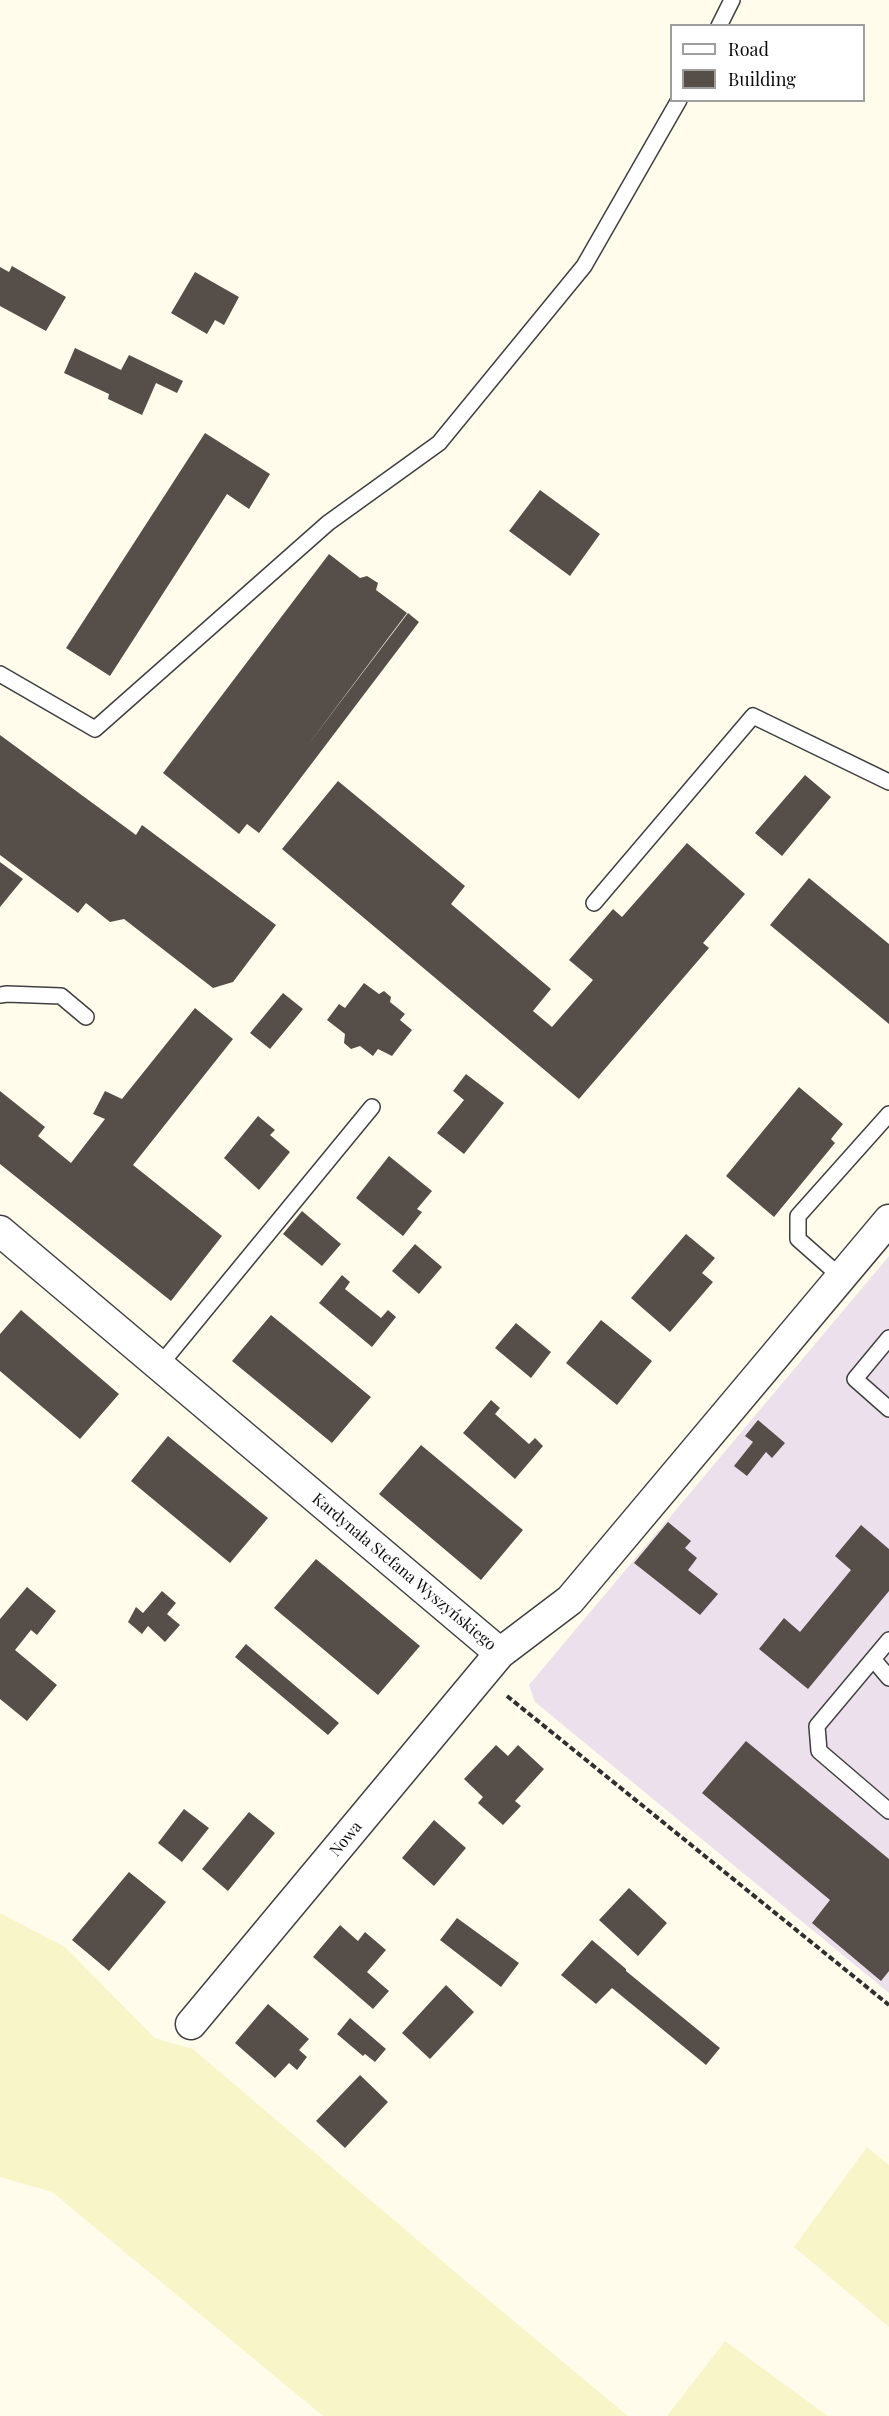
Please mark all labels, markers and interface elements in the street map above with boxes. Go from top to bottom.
legend [670,24,865,102]
text: Road [728,37,769,61]
text: Building [728,67,796,91]
street label: Kardynała Stefana Wyszyńskiego [308,1489,500,1655]
street label: Nowa [326,1818,366,1860]

